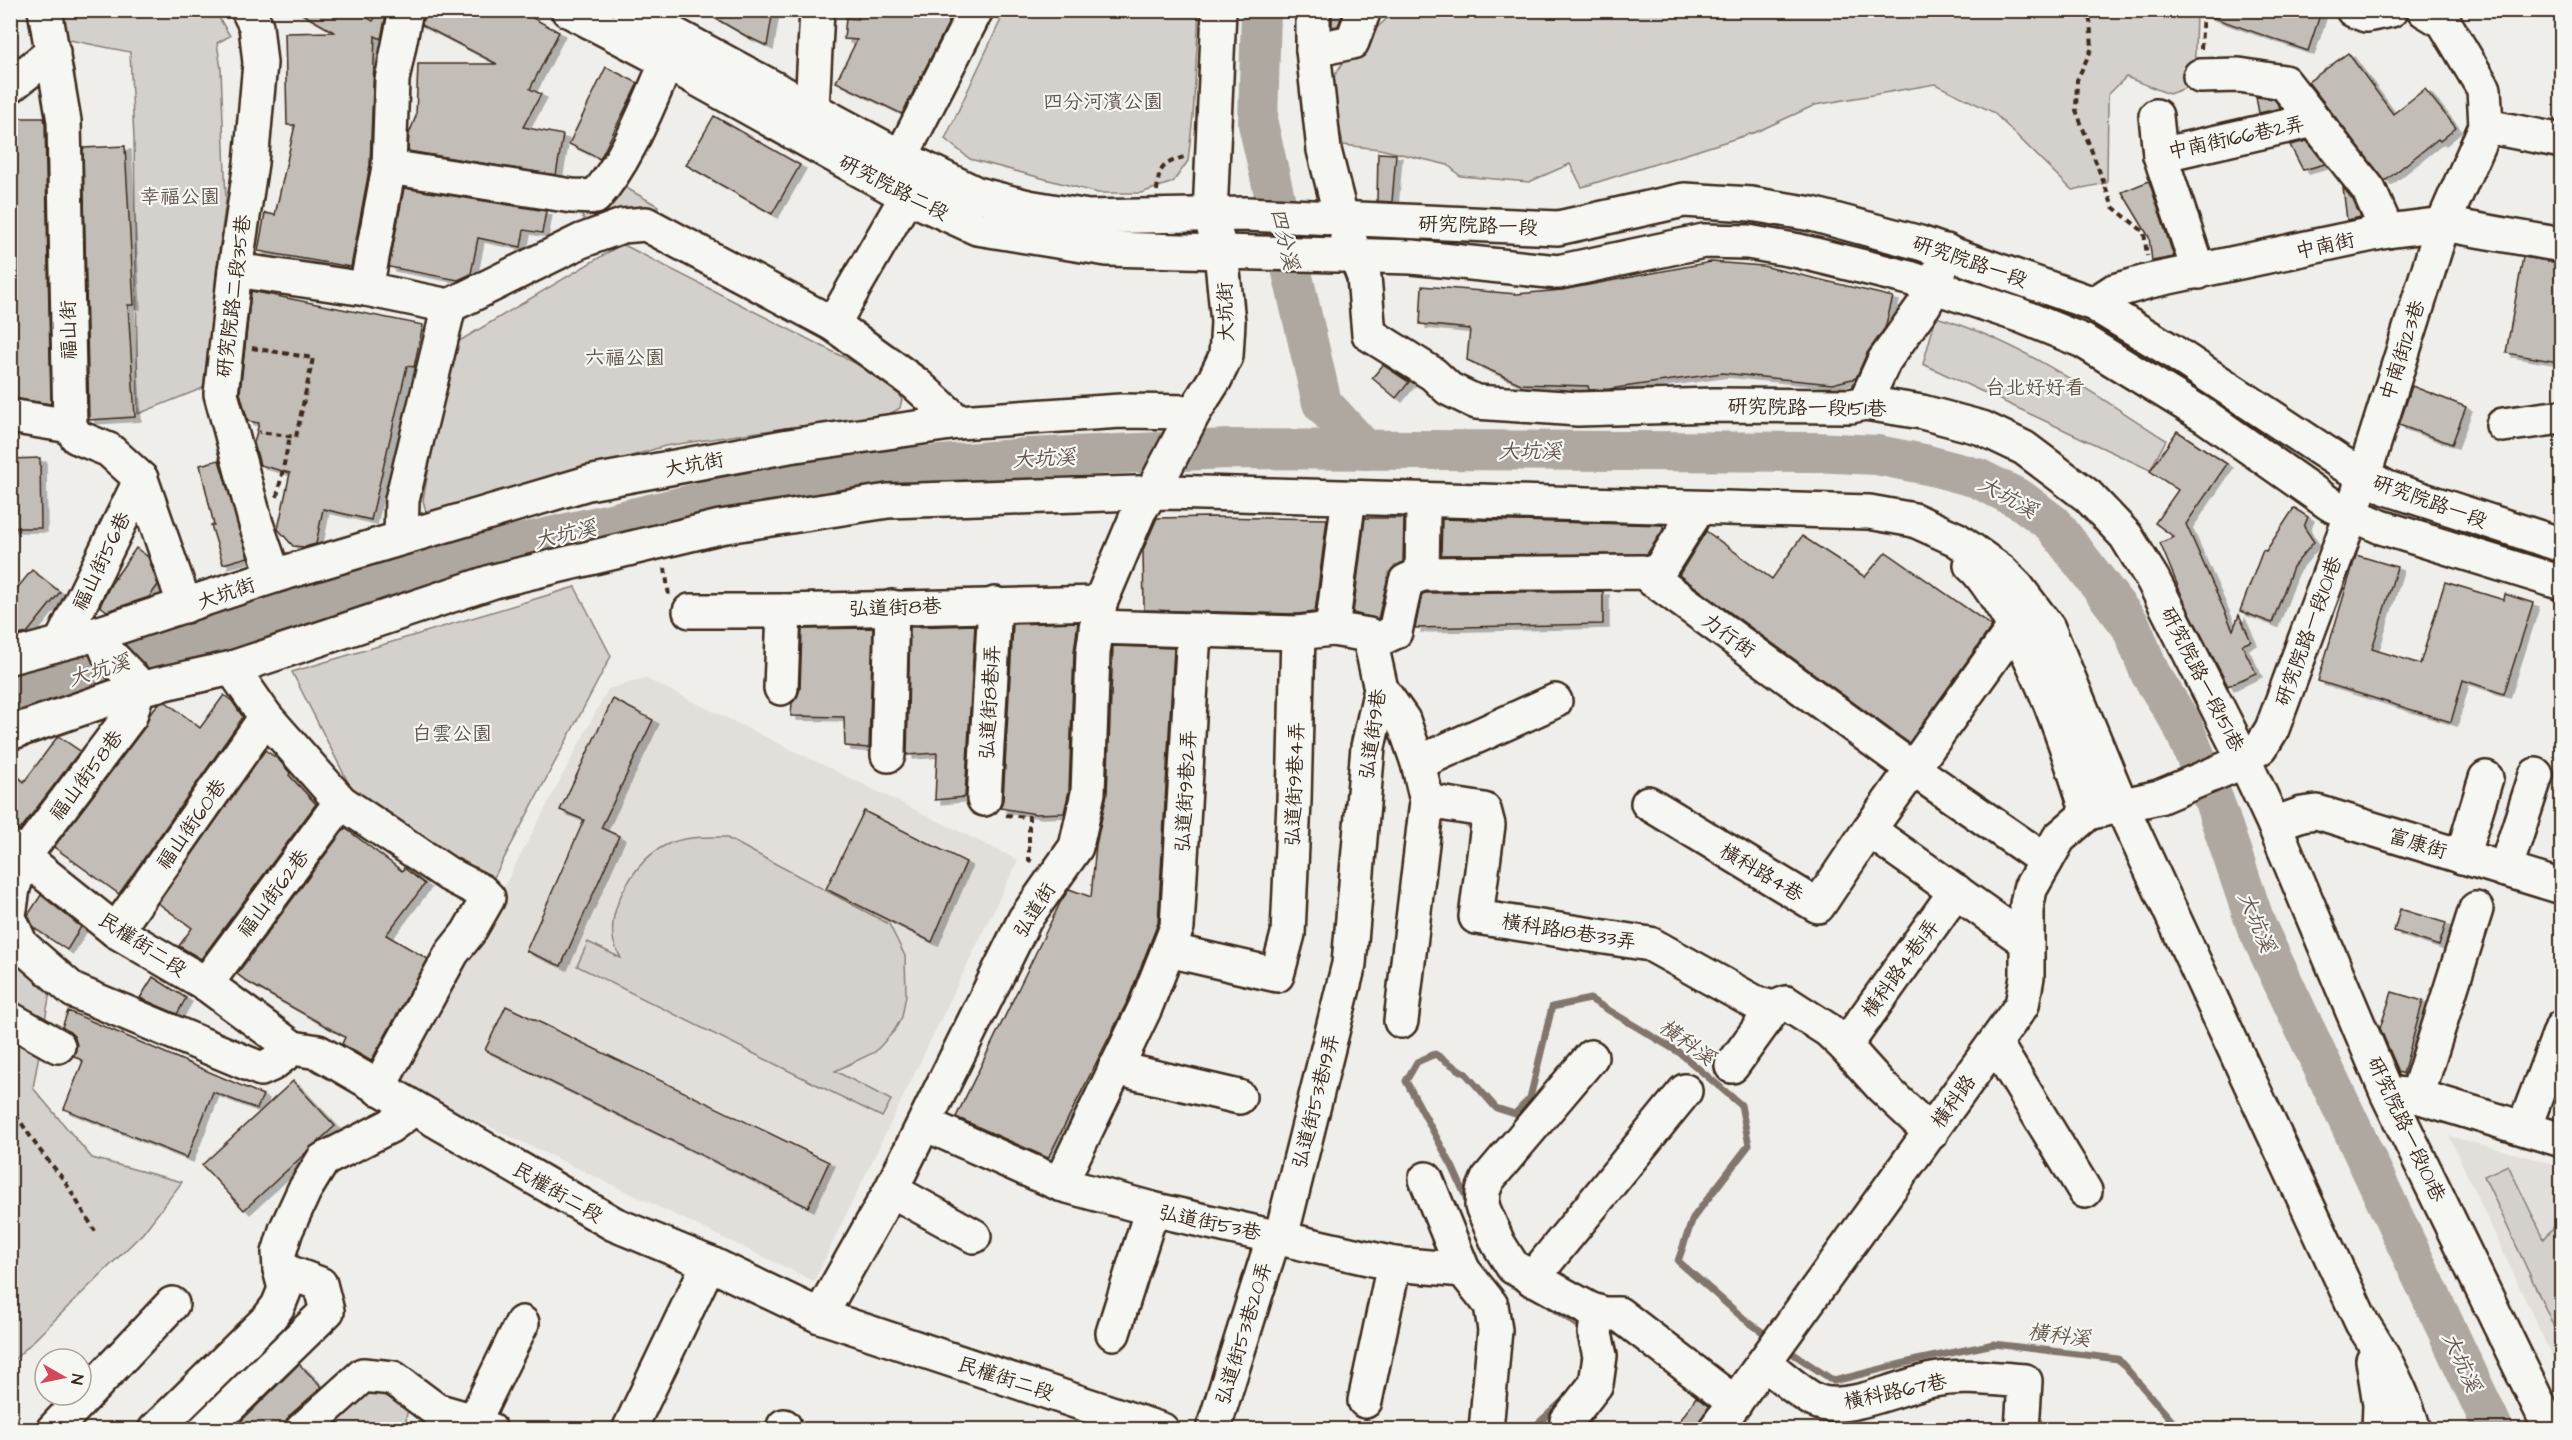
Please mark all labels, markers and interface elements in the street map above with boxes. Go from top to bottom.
park label: 四分河濱公園 [1043,88,1163,116]
street label: 中南街166巷2弄 [2165,110,2307,166]
street label: 研究院路二段 [834,148,953,228]
park label: 幸福公園 [140,183,220,211]
water label: 四分溪 [1263,205,1306,274]
street label: 研究院路一段 [1418,210,1538,242]
street label: 研究院路二段35巷 [210,212,258,379]
street label: 中南街 [2293,226,2357,266]
street label: 研究院路一段 [1908,229,2031,295]
street label: 大坑街 [1211,281,1241,342]
street label: 中南街123巷 [2374,295,2433,404]
street label: 福山街 [54,300,84,360]
park label: 六福公園 [585,344,665,372]
park label: 台北好好看 [1985,374,2085,402]
street label: 研究院路一段151巷 [1727,393,1888,423]
water label: 大坑溪 [1499,437,1562,466]
water label: 大坑溪 [1012,442,1077,475]
street label: 大坑街 [662,446,726,484]
street label: 研究院路一段 [2368,468,2491,536]
water label: 大坑溪 [1973,469,2043,526]
street label: 福山街56巷 [66,506,138,616]
water label: 大坑溪 [531,513,600,556]
street label: 研究院路一段101巷 [2269,552,2349,710]
street label: 大坑街 [193,571,259,617]
street label: 弘道街8巷 [848,592,943,624]
street label: 研究院路一段151巷 [2153,602,2251,758]
street label: 力行街 [1696,607,1761,665]
street label: 弘道街8巷1弄 [973,644,1007,760]
water label: 大坑溪 [65,647,134,694]
street label: 弘道街9巷 [1353,686,1393,781]
park label: 白雲公園 [412,720,492,748]
street label: 弘道街9巷4弄 [1279,721,1311,847]
street label: 福山街58巷 [43,724,131,827]
street label: 弘道街9巷2弄 [1169,729,1203,853]
street label: 福山街60巷 [150,773,234,876]
street label: 富康街 [2385,822,2450,866]
street label: 橫科路4巷 [1714,837,1810,909]
street label: 福山街62巷 [231,843,317,944]
street label: 弘道街 [1007,878,1063,943]
water label: 大坑溪 [2231,888,2283,958]
street label: 民權街二段 [93,906,192,984]
street label: 橫科路18巷33弄 [1500,908,1638,956]
street label: 橫科路4巷1弄 [1855,913,1946,1024]
water label: 橫科溪 [1653,1012,1722,1073]
street label: 弘道街53巷19弄 [1286,1031,1346,1172]
street label: 研究院路一段101巷 [2360,1052,2453,1208]
street label: 橫科路 [1925,1068,1983,1134]
street label: 民權街二段 [507,1156,608,1230]
street label: 弘道街53巷 [1156,1198,1265,1248]
street label: 弘道街53巷20弄 [1209,1258,1279,1408]
water label: 橫科溪 [2026,1317,2093,1354]
water label: 大坑溪 [2435,1328,2488,1398]
north arrow [33,1347,93,1407]
street label: 民權街二段 [954,1350,1058,1408]
street label: 橫科路67巷 [1841,1367,1950,1417]
text: N [65,1373,88,1386]

